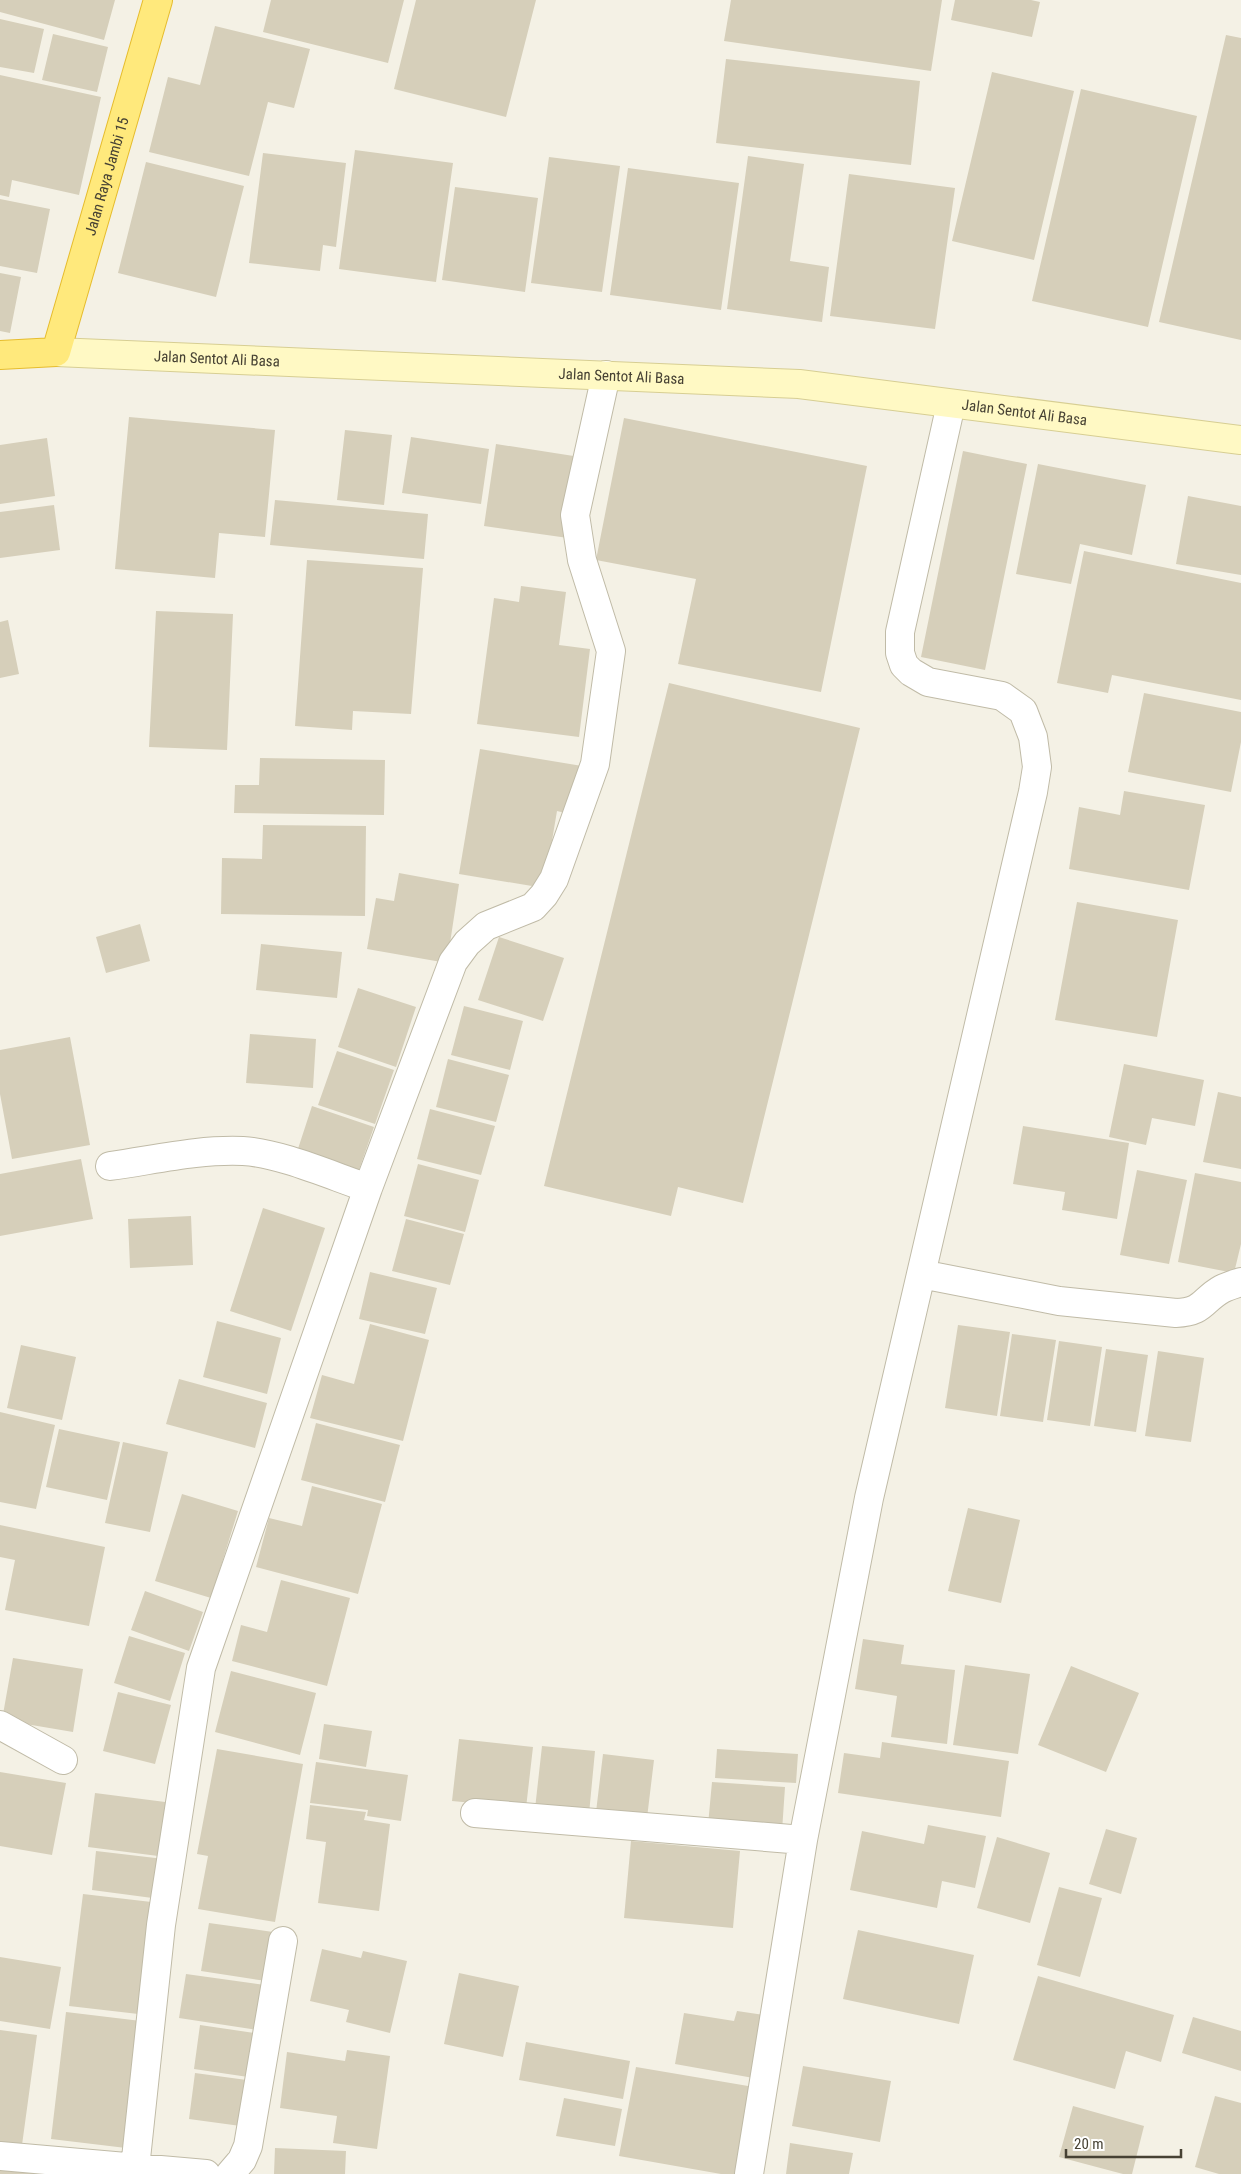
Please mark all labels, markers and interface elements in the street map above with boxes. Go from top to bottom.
street label: Jalan Raya Jambi 15 [81,115,133,238]
street label: Jalan Sentot Ali Basa [153,347,280,371]
street label: Jalan Sentot Ali Basa [558,365,685,388]
street label: Jalan Sentot Ali Basa [961,396,1088,429]
scale bar [1066,2126,1181,2158]
text: 20 m [1074,2135,1104,2153]

